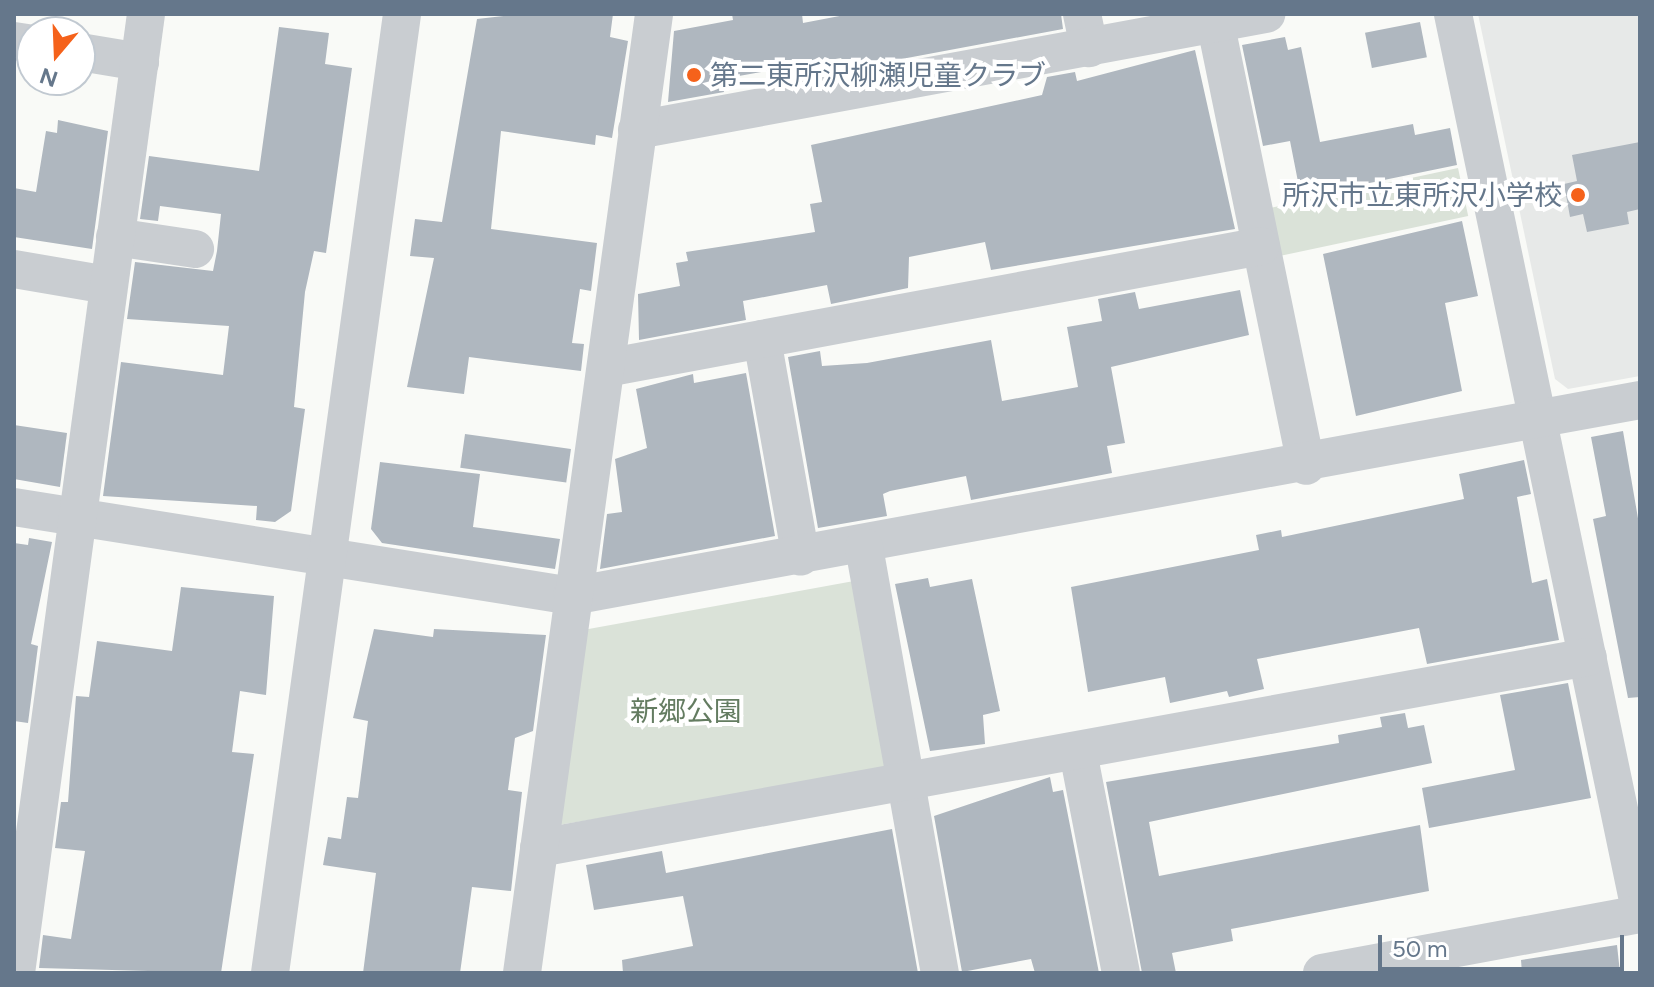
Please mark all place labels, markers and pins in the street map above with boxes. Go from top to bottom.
place label: 第二東所沢柳瀬児童クラブ [710,58,1046,92]
marker: 第二東所沢柳瀬児童クラブ [685,66,703,84]
place label: 所沢市立東所沢小学校 [1282,178,1562,212]
marker: 所沢市立東所沢小学校 [1569,186,1587,204]

